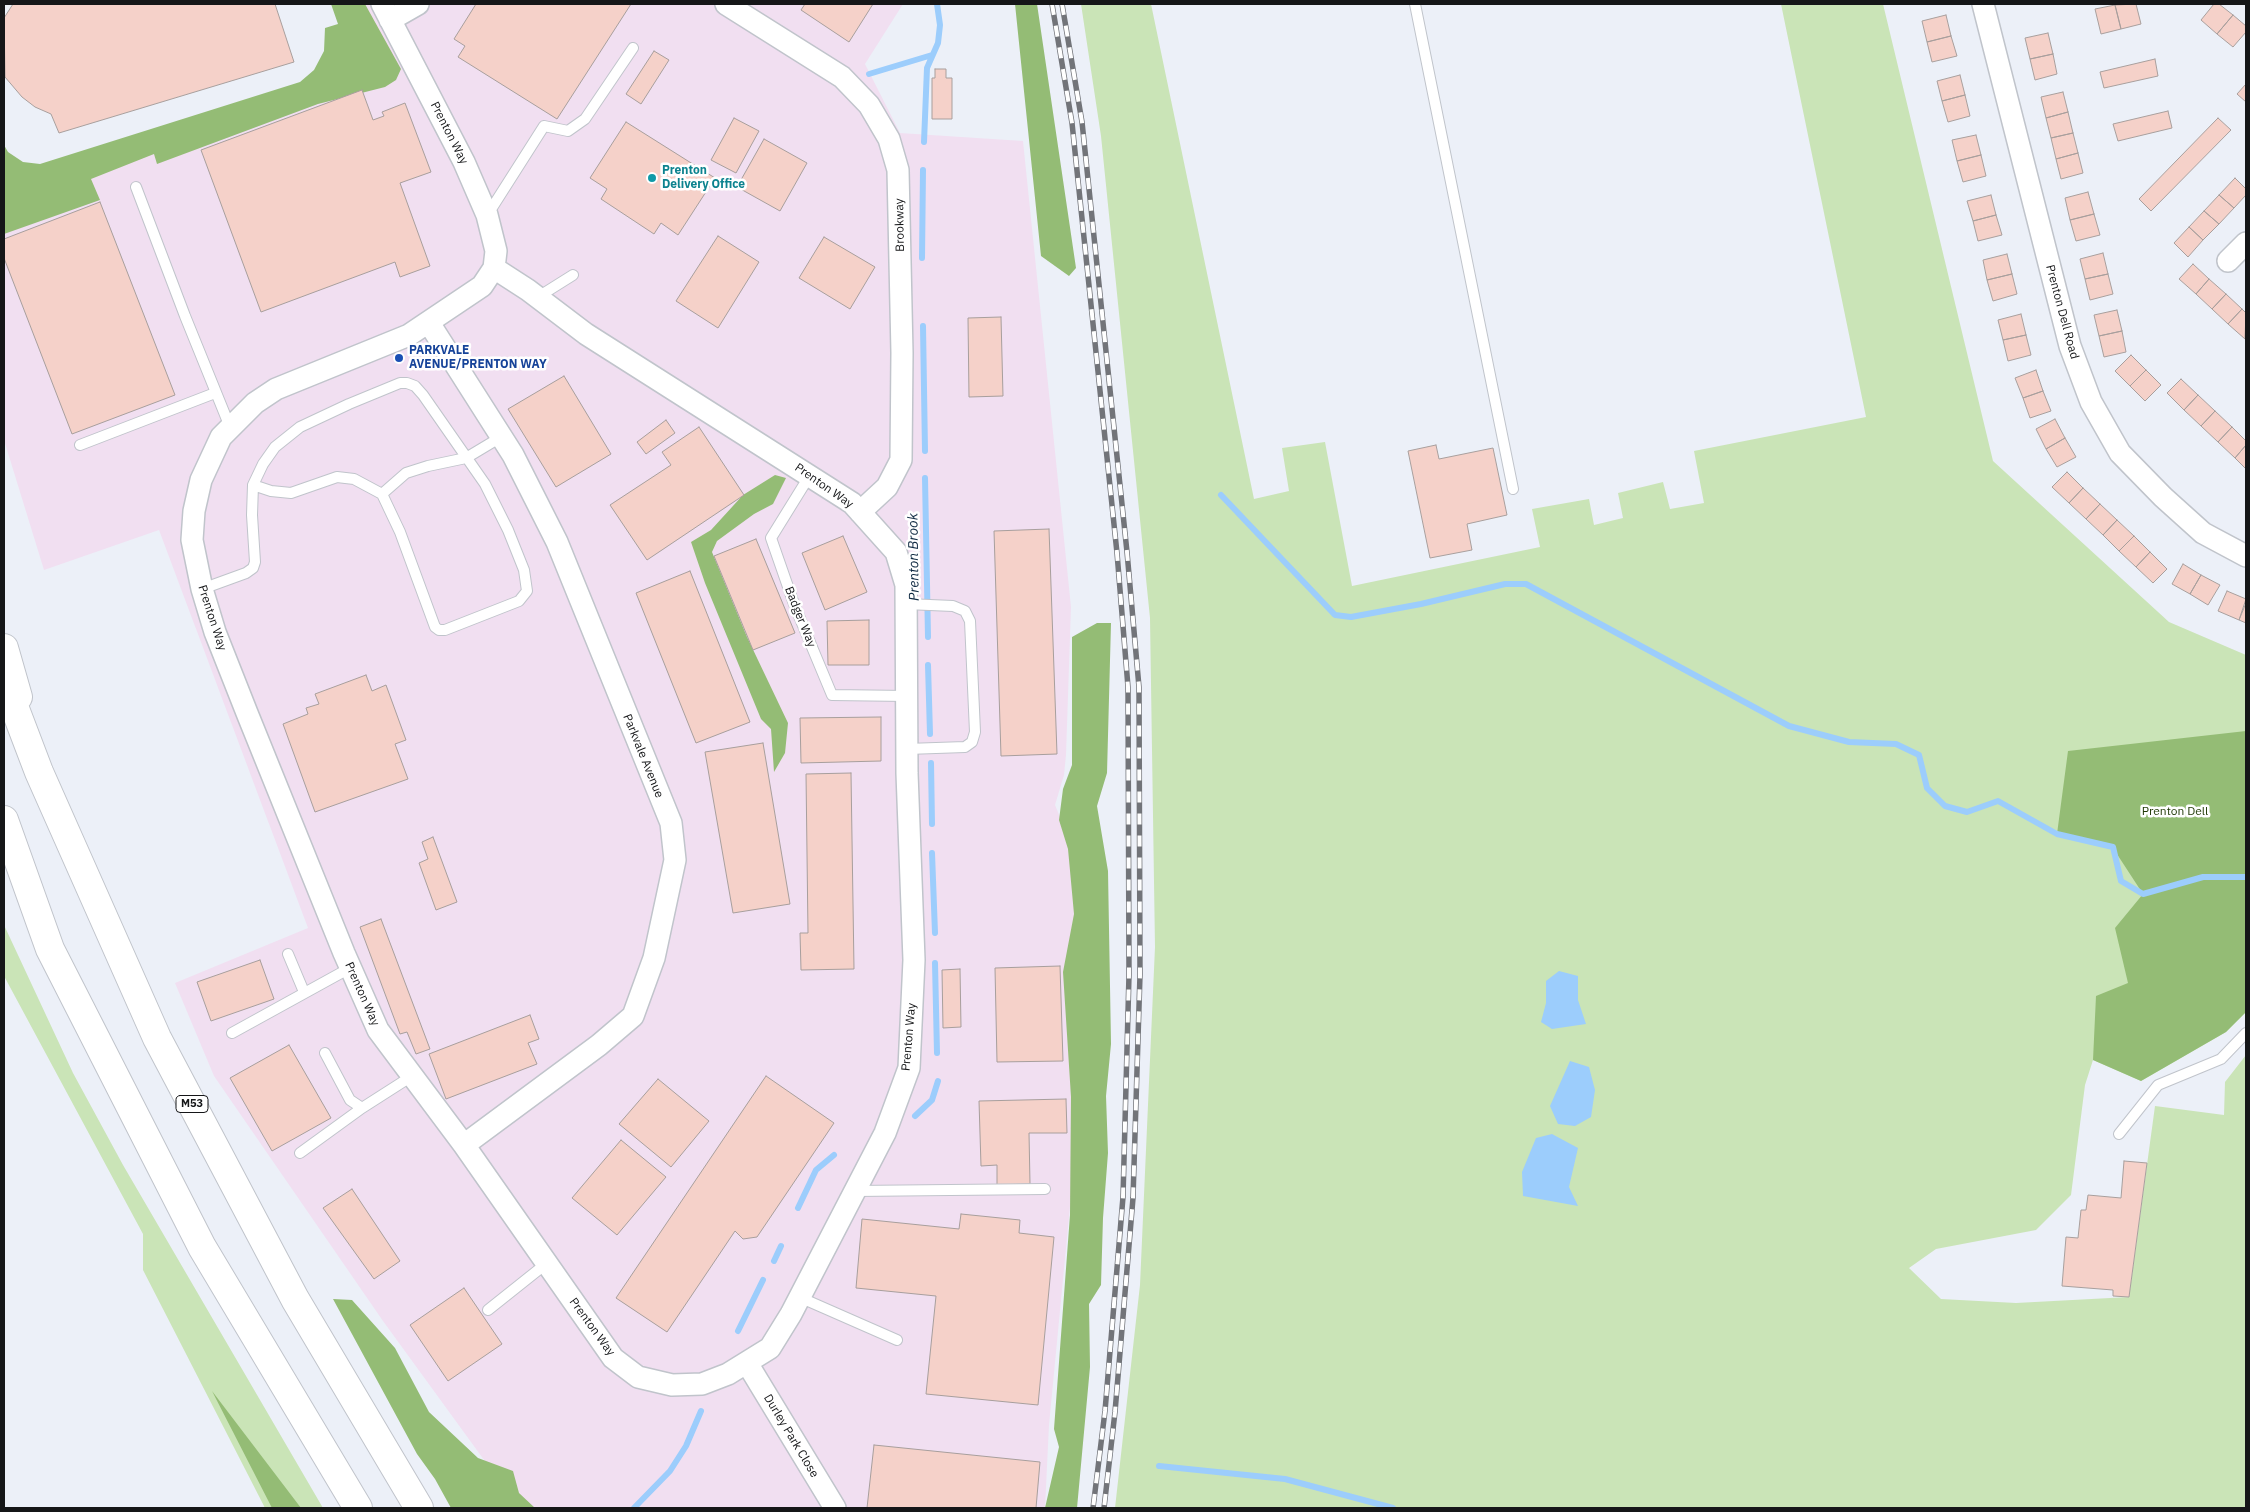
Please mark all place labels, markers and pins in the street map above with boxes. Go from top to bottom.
place label: Prenton Delivery Office [662,164,745,192]
marker: Prenton Delivery Office [646,172,658,184]
place label: PARKVALE AVENUE/PRENTON WAY [409,344,547,372]
marker: PARKVALE AVENUE/PRENTON WAY [393,352,405,364]

